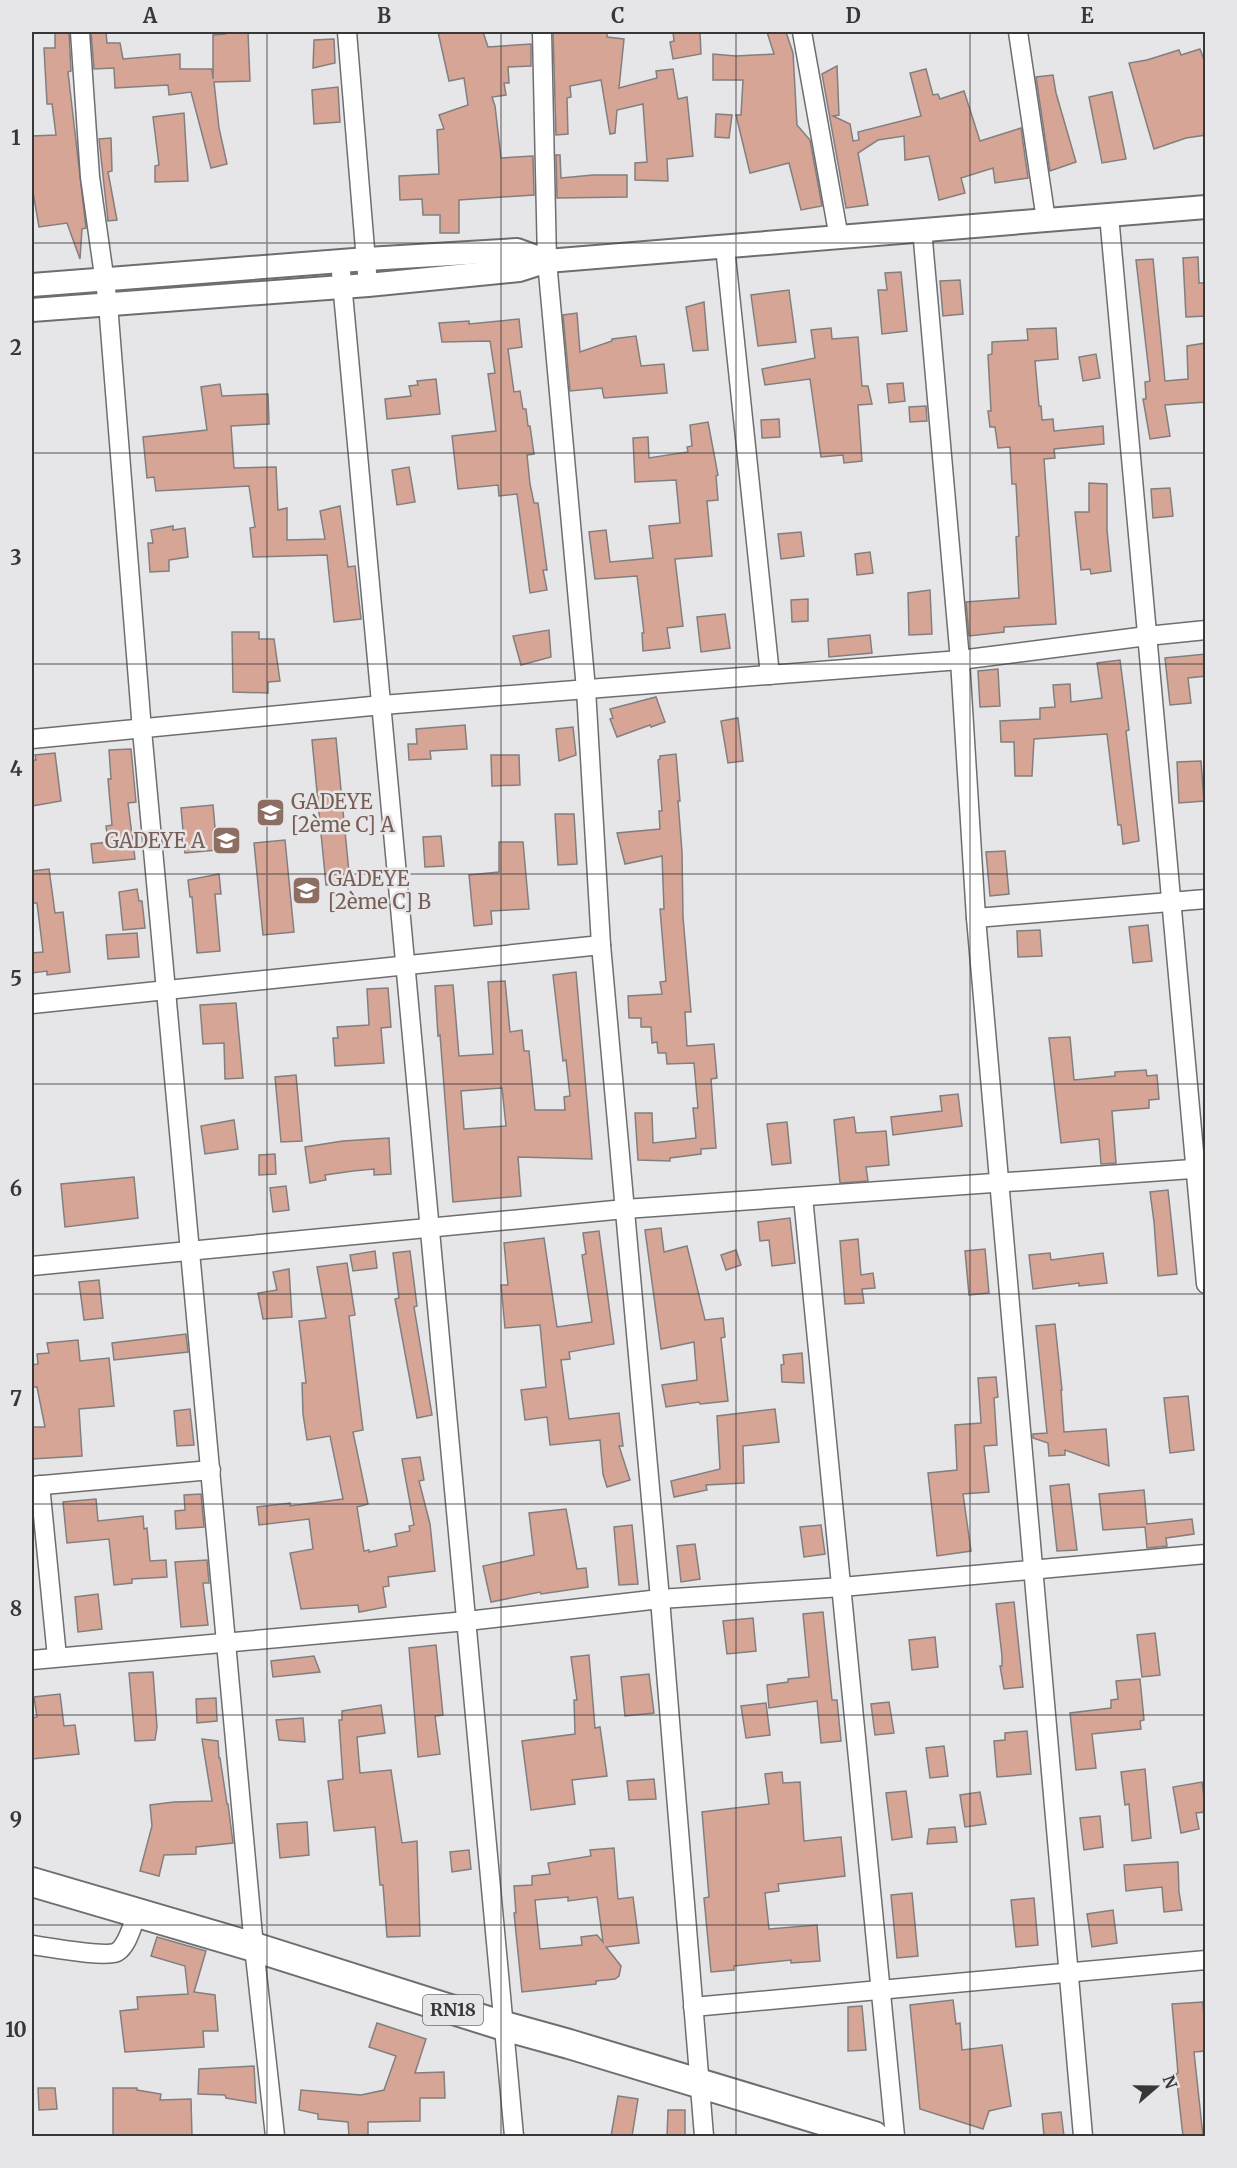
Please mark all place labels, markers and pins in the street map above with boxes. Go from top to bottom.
place label: GADEYE [2ème C] A [291,789,395,837]
school or university icon: GADEYE [2ème C] A [254,797,286,829]
school or university icon: GADEYE A [210,825,242,857]
place label: GADEYE A [105,828,206,853]
place label: GADEYE [2ème C] B [328,866,431,914]
school or university icon: GADEYE [2ème C] B [291,874,323,906]

